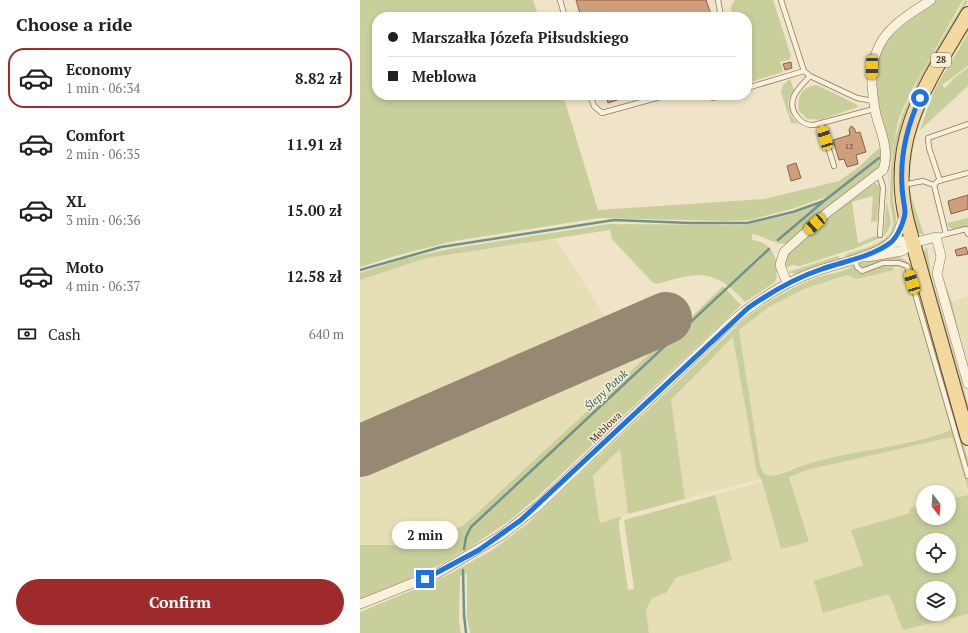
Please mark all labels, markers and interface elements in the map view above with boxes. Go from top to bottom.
text: Choose a ride [16,12,132,36]
text: Marszałka Józefa Piłsudskiego [412,27,629,47]
road number: 28 [931,53,951,67]
car [866,55,878,79]
text: Economy [66,59,131,79]
icon: car [18,60,54,96]
text: Meblowa [412,66,477,86]
text: 8.82 zł [295,68,342,88]
text: 1 min · 06:34 [66,79,140,97]
route start [911,89,929,107]
text: Comfort [66,125,125,145]
car [816,125,834,151]
icon: car [18,126,54,162]
text: 11.91 zł [287,134,342,154]
house number: 12 [845,141,853,151]
text: 2 min · 06:35 [66,145,140,163]
text: XL [66,191,86,211]
icon: car [18,192,54,228]
text: 15.00 zł [287,200,342,220]
text: 3 min · 06:36 [66,211,140,229]
car [802,212,828,236]
text: Moto [66,257,104,277]
icon: car [18,258,54,294]
text: 12.58 zł [287,266,342,286]
car [903,269,921,295]
text: 4 min · 06:37 [66,277,140,295]
icon: cash [16,323,38,345]
text: Cash [48,324,81,344]
text: 640 m [309,325,344,343]
water label: Ślepy Potok [581,366,631,414]
street label: Meblowa [586,409,624,446]
north arrow [916,485,956,525]
map controls [916,485,956,621]
callout: 2 min [392,521,458,549]
text: 2 min [407,526,443,544]
button: locate [916,533,956,573]
route end [416,570,434,588]
button: Confirm [16,579,344,625]
button: layers [916,581,956,621]

